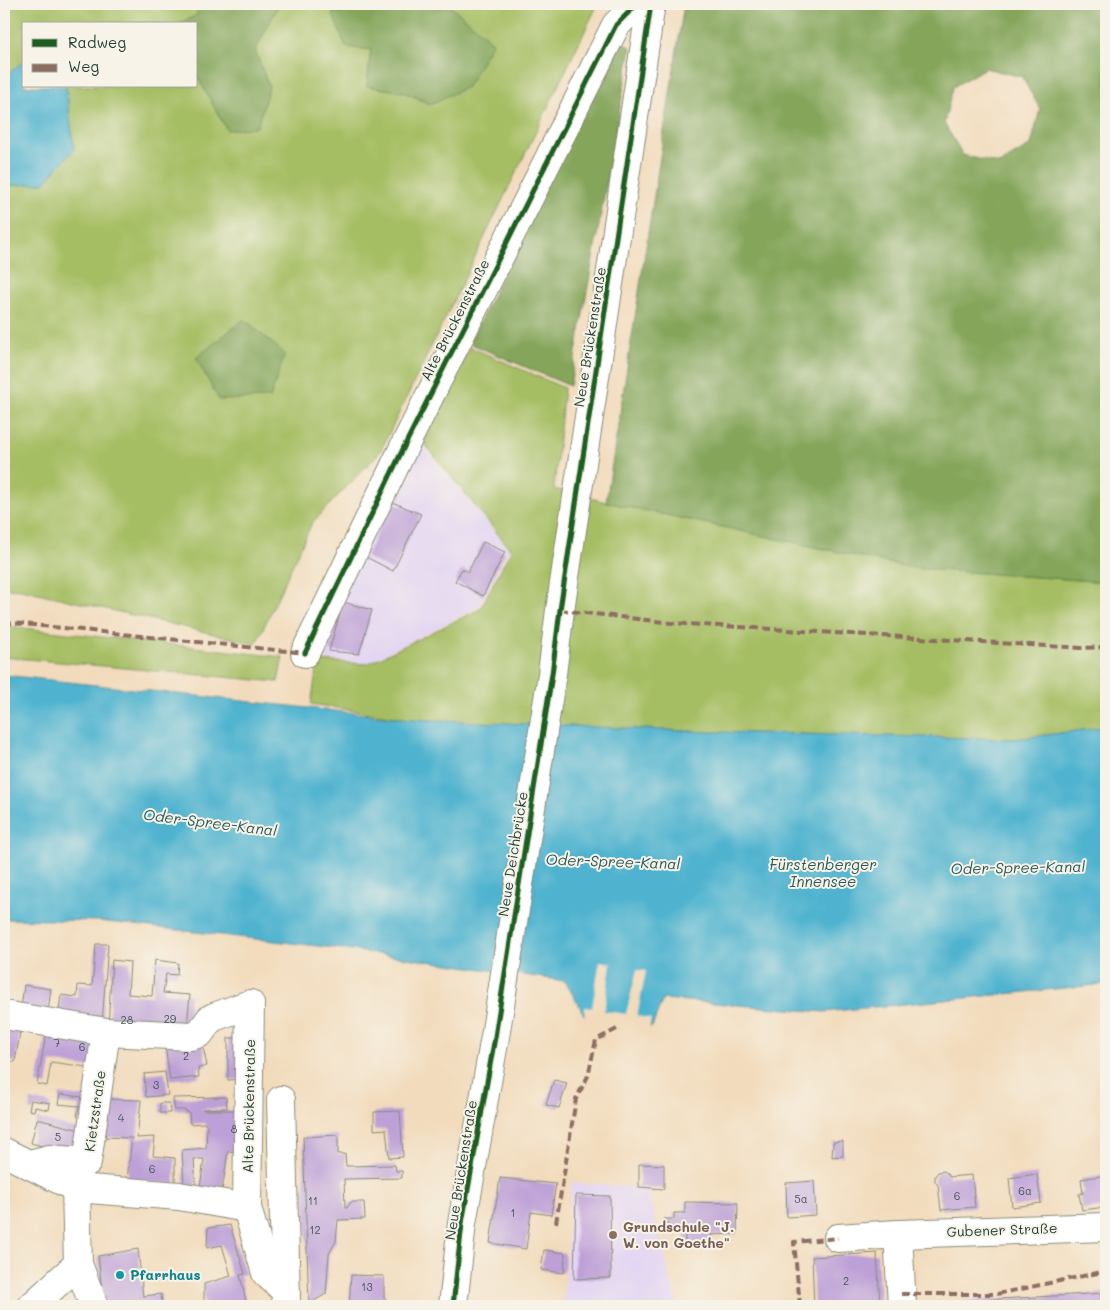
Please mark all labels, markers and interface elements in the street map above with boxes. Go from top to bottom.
legend [22,22,198,88]
text: Radweg [68,32,126,52]
text: Weg [68,56,99,76]
street label: Alte Brückenstraße [416,256,493,384]
street label: Neue Brückenstraße [569,266,610,408]
street label: Neue Deichbrücke [493,790,532,918]
water label: Oder-Spree-Kanal [142,804,278,840]
water label: Oder-Spree-Kanal [545,849,681,873]
water label: Fürstenberger Innensee [769,854,877,891]
water label: Oder-Spree-Kanal [951,856,1086,878]
house number: 29 [164,1011,177,1026]
house number: 28 [121,1012,134,1027]
house number: 7 [54,1035,60,1050]
house number: 6 [79,1039,85,1054]
street label: Alte Brückenstraße [238,1039,259,1173]
house number: 2 [183,1048,189,1063]
street label: Kietzstraße [79,1069,110,1153]
house number: 3 [153,1077,160,1092]
street label: Neue Brückenstraße [440,1099,481,1241]
house number: 4 [118,1110,125,1125]
house number: 8 [231,1121,238,1136]
house number: 5 [55,1129,61,1144]
house number: 6 [149,1161,155,1176]
house number: 6a [1018,1183,1032,1198]
house number: 6 [954,1188,960,1203]
house number: 5a [794,1191,808,1206]
house number: 11 [308,1193,318,1208]
house number: 1 [511,1205,515,1220]
place label: Grundschule "J. W. von Goethe" [623,1217,734,1252]
street label: Gubener Straße [946,1218,1058,1241]
house number: 12 [309,1222,321,1237]
marker: Grundschule "J. W. von Goethe" [607,1229,619,1241]
place label: Pfarrhaus [130,1265,201,1284]
marker: Pfarrhaus [114,1269,126,1281]
house number: 2 [843,1273,849,1288]
house number: 13 [361,1279,373,1294]

